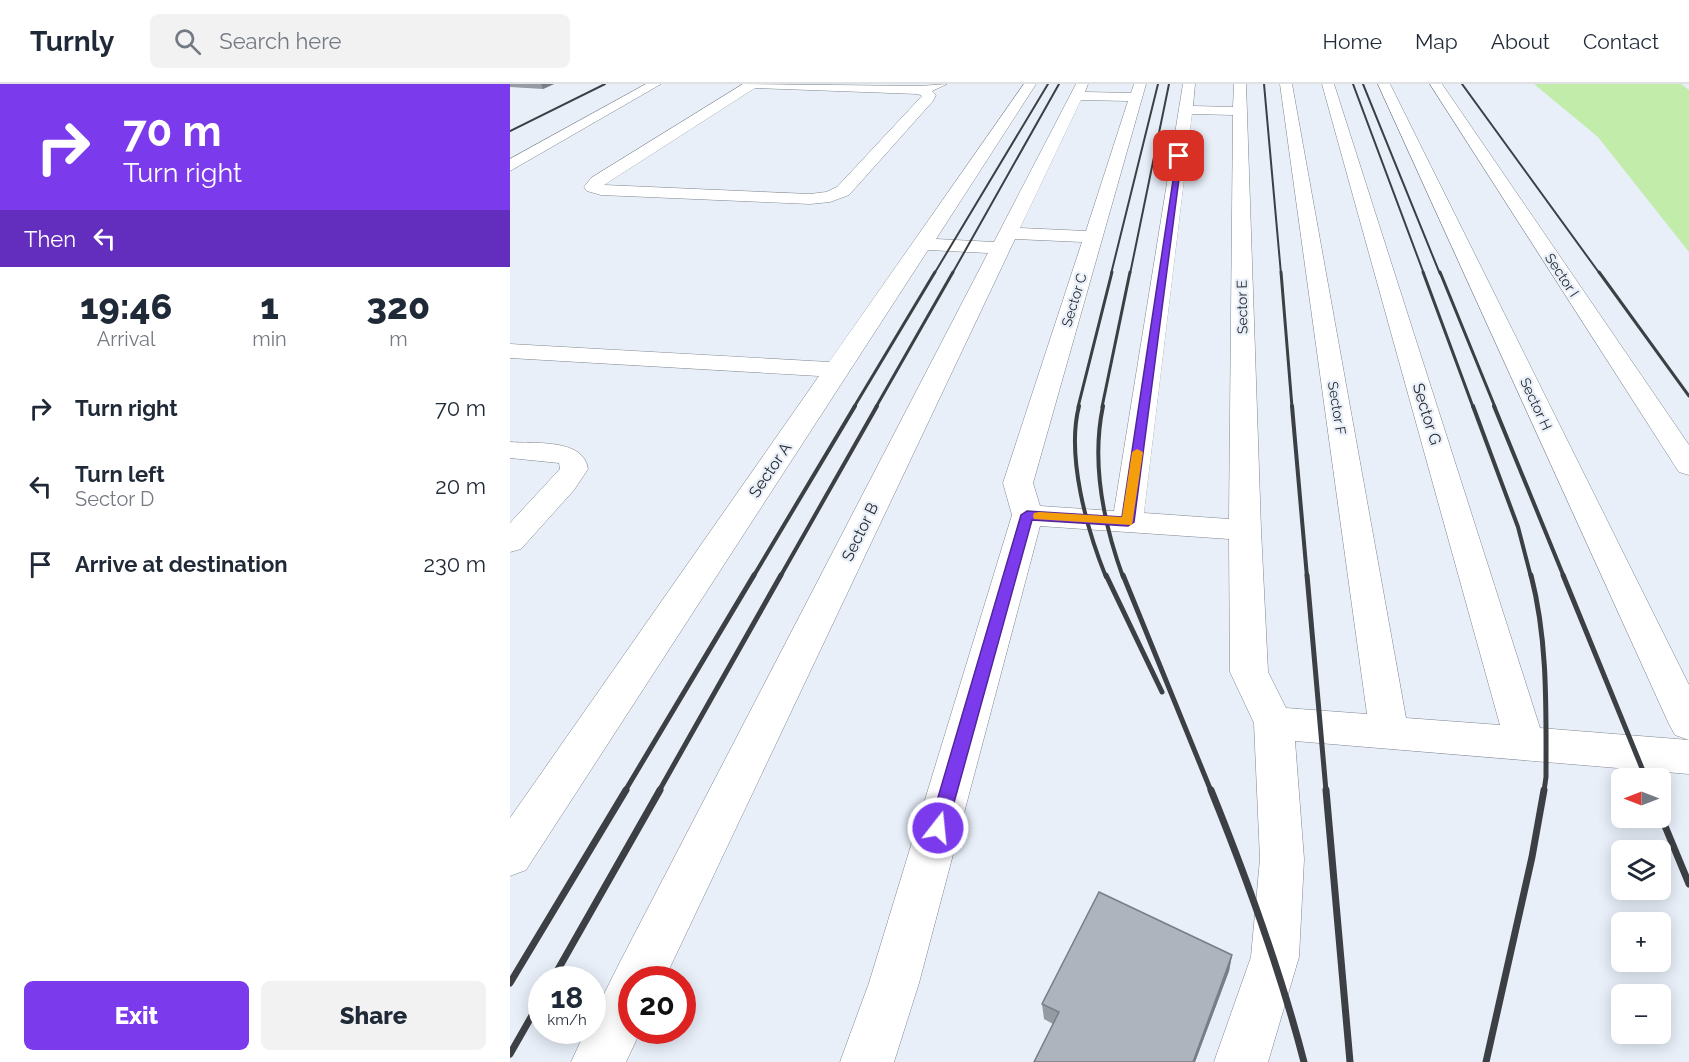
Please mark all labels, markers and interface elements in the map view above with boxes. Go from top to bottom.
search box [150,14,570,68]
text: Turnly [30,25,114,58]
icon: search [171,25,204,58]
text: Search here [219,28,341,54]
text: Home [1323,29,1382,54]
text: Map [1415,29,1458,54]
text: About [1491,29,1550,54]
text: Contact [1583,29,1659,54]
text: 70 m [123,107,222,156]
icon: right [24,108,102,186]
pin [1153,130,1204,181]
icon: arrive [1162,139,1195,172]
text: Turn right [123,157,242,188]
icon: left [88,222,121,255]
text: Then [24,226,76,252]
street label: Sector I [1542,250,1582,300]
street label: Sector C [1058,271,1090,329]
street label: Sector E [1234,280,1250,334]
text: 19:46 [80,285,172,327]
text: 1 [260,285,279,327]
text: 320 [367,285,430,327]
text: Arrival [97,327,155,351]
text: min [252,327,287,351]
text: m [389,327,408,351]
street label: Sector H [1517,375,1555,433]
street label: Sector F [1325,380,1349,436]
street label: Sector G [1409,381,1445,447]
icon: right [24,392,57,425]
text: Turn right [75,395,178,421]
text: 70 m [435,395,486,421]
street label: Sector A [745,439,795,501]
text: Turn left [75,461,165,487]
icon: left [24,470,57,503]
text: 20 m [435,473,486,499]
text: Sector D [75,487,154,511]
street label: Sector B [838,500,882,564]
icon: arrive [24,548,57,581]
text: Arrive at destination [75,551,288,577]
text: 230 m [423,551,486,577]
north arrow [1611,768,1671,828]
map controls [1611,768,1671,1044]
position arrow [906,796,970,860]
button: layers [1611,840,1671,900]
button: + [1611,912,1671,972]
speed limit sign: 20 [618,966,696,1044]
text: 18 [551,980,583,1015]
button: Exit [24,981,249,1050]
button: Share [261,981,486,1050]
button: − [1611,984,1671,1044]
text: km/h [547,1011,587,1029]

